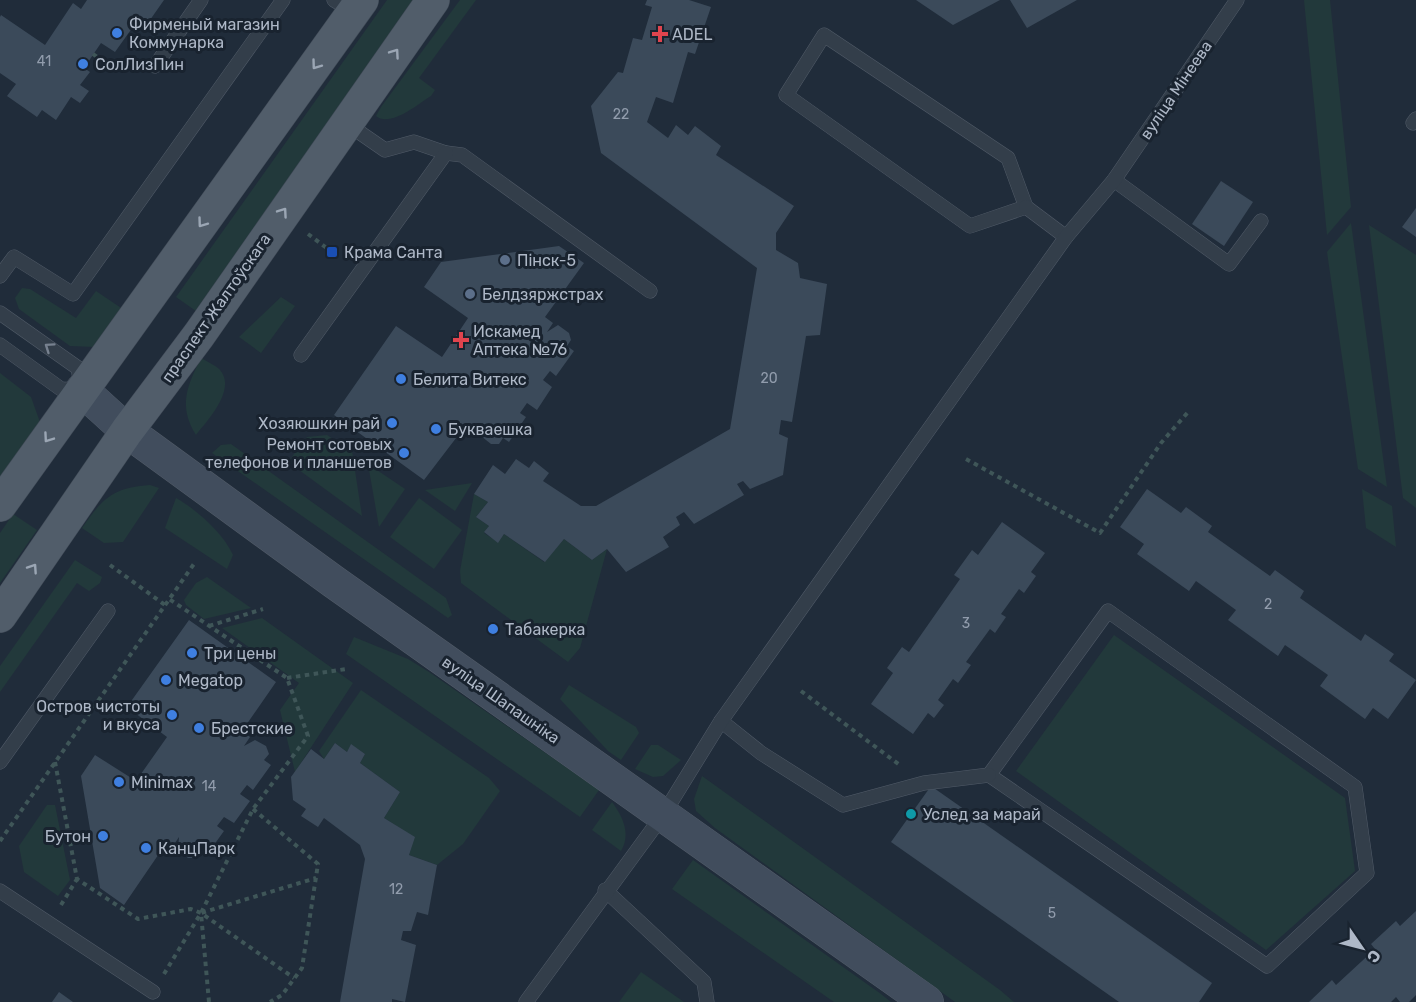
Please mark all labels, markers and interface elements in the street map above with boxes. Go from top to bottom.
place label: Фирменый магазин Коммунарка [129,15,280,52]
place label: ADEL [672,25,712,44]
marker: Фирменый магазин Коммунарка [110,26,124,40]
marker: ADEL [653,27,667,41]
street label: вуліца Мінеева [1136,37,1216,143]
one-way arrow [388,49,399,60]
house number: 41 [37,53,51,70]
place label: СолЛизПин [95,55,184,74]
marker: СолЛизПин [76,57,90,71]
one-way arrow [312,58,323,69]
house number: 22 [613,106,629,123]
one-way arrow [275,208,286,219]
one-way arrow [198,216,209,227]
street label: праспект Жалтоўскага [157,230,275,386]
place label: Крама Санта [344,243,443,262]
marker: Крама Санта [325,245,339,259]
place label: Пінск-5 [517,251,576,270]
marker: Пінск-5 [498,253,512,267]
place label: Белдзяржстрах [482,285,604,304]
marker: Белдзяржстрах [463,287,477,301]
place label: Искамед Аптека №76 [473,322,568,359]
marker: Искамед Аптека №76 [454,333,468,347]
one-way arrow [44,343,55,354]
place label: Белита Витекс [413,370,527,389]
house number: 20 [760,370,778,387]
marker: Белита Витекс [394,372,408,386]
place label: Хозяюшкин рай [258,414,380,433]
marker: Хозяюшкин рай [385,416,399,430]
place label: Букваешка [448,420,532,439]
marker: Букваешка [429,422,443,436]
one-way arrow [44,432,55,443]
place label: Ремонт сотовых телефонов и планшетов [205,435,392,472]
marker: Ремонт сотовых телефонов и планшетов [397,446,411,460]
one-way arrow [26,563,37,574]
house number: 2 [1264,596,1272,613]
house number: 3 [962,615,970,632]
place label: Табакерка [505,620,585,639]
marker: Табакерка [486,622,500,636]
place label: Три цены [204,644,276,663]
marker: Три цены [185,646,199,660]
street label: вуліца Шапашніка [439,652,563,748]
place label: Megatop [178,671,243,690]
marker: Megatop [159,673,173,687]
place label: Остров чистоты и вкуса [36,697,160,734]
marker: Остров чистоты и вкуса [165,708,179,722]
place label: Брестские [211,719,293,738]
marker: Брестские [192,721,206,735]
place label: Minimax [131,773,193,792]
marker: Minimax [112,775,126,789]
house number: 14 [202,778,217,795]
place label: Услед за марай [923,805,1041,824]
marker: Услед за марай [904,807,918,821]
place label: Бутон [45,827,91,846]
marker: Бутон [96,829,110,843]
place label: КанцПарк [158,839,235,858]
marker: КанцПарк [139,841,153,855]
house number: 12 [389,881,403,898]
house number: 5 [1048,905,1056,922]
north arrow [1332,918,1392,978]
text: С [1363,946,1385,966]

